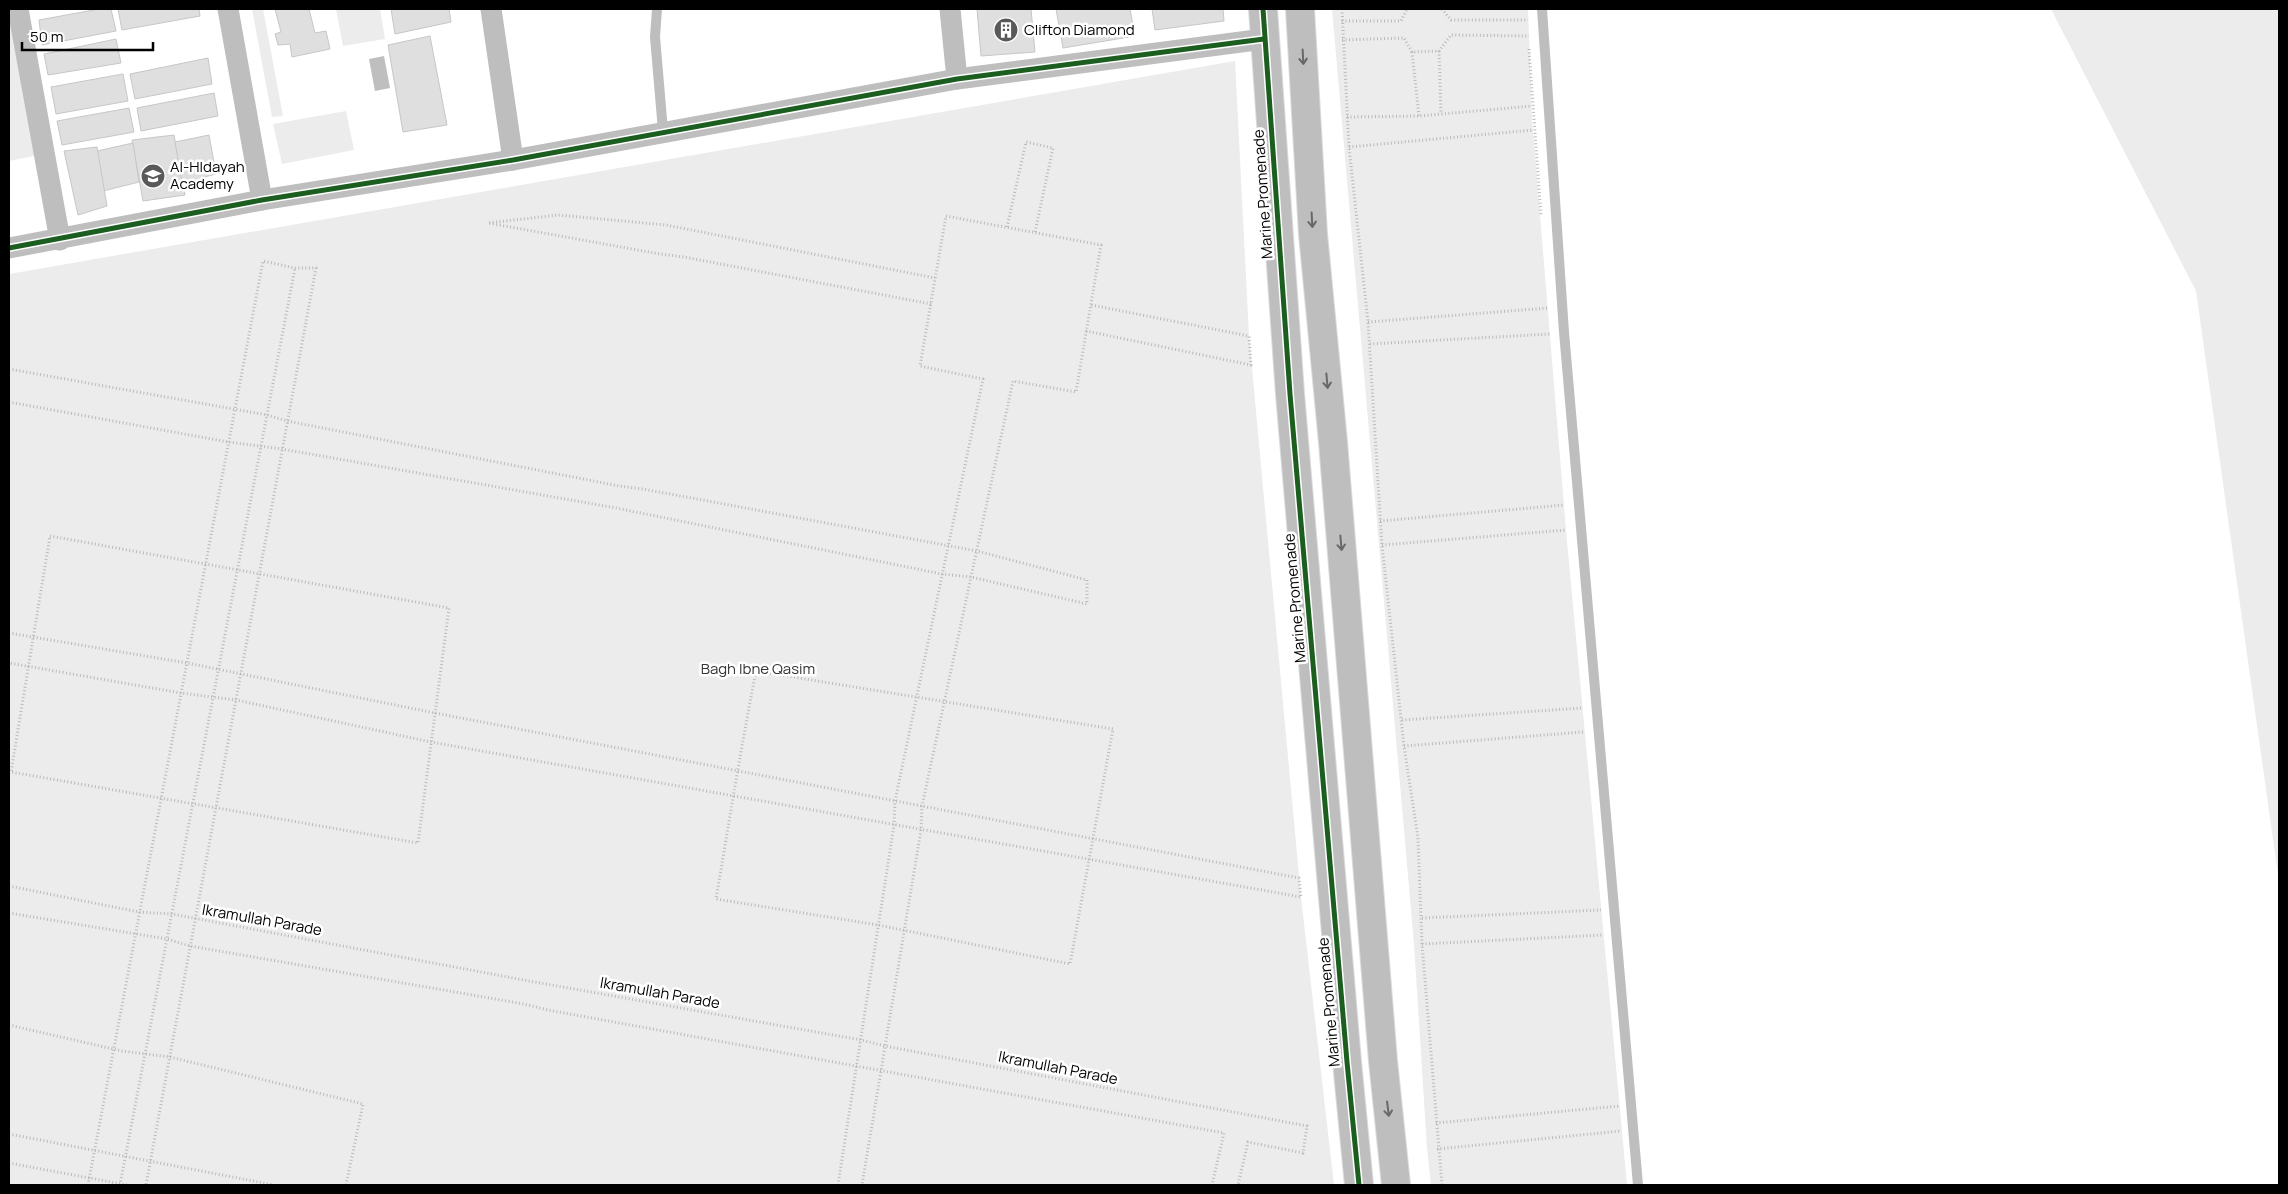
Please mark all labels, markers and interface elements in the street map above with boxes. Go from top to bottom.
building icon: Clifton Diamond [993,17,1019,43]
place label: Clifton Diamond [1024,19,1135,40]
scale bar [22,20,154,52]
text: 50 m [30,26,64,47]
one-way arrow [1298,49,1307,65]
street label: Marine Promenade [1247,128,1278,259]
place label: Al-HIdayah Academy [170,156,245,194]
school or university icon: Al-HIdayah Academy [140,163,166,189]
one-way arrow [1308,211,1317,227]
one-way arrow [1322,373,1332,389]
street label: Marine Promenade [1278,532,1311,664]
one-way arrow [1337,535,1346,551]
park label: Bagh Ibne Qasim [701,658,815,679]
street label: Ikramullah Parade [200,899,324,940]
street label: Marine Promenade [1312,936,1345,1068]
street label: Ikramullah Parade [598,972,722,1013]
street label: Ikramullah Parade [997,1046,1120,1089]
one-way arrow [1383,1101,1393,1117]

